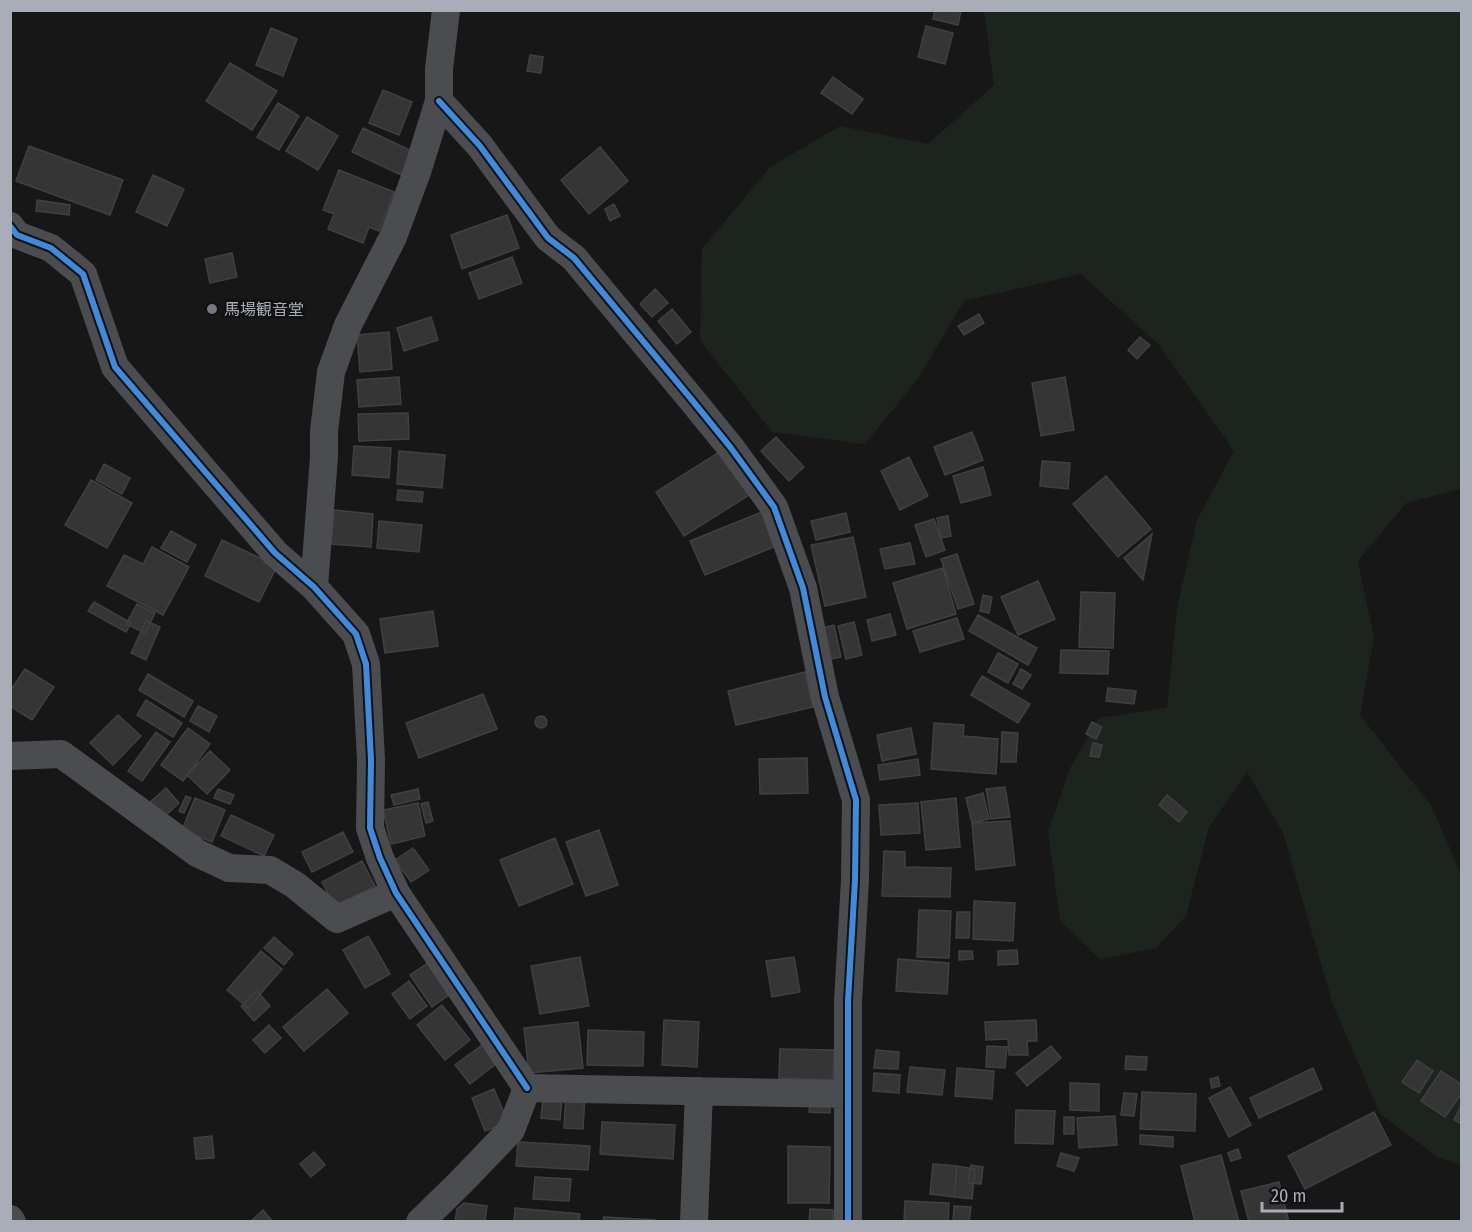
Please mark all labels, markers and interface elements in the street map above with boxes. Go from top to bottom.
place label: 馬場観音堂 [224,300,304,319]
marker: 馬場観音堂 [205,302,219,316]
scale bar [1262,1175,1342,1213]
text: 20 m [1271,1185,1306,1207]

